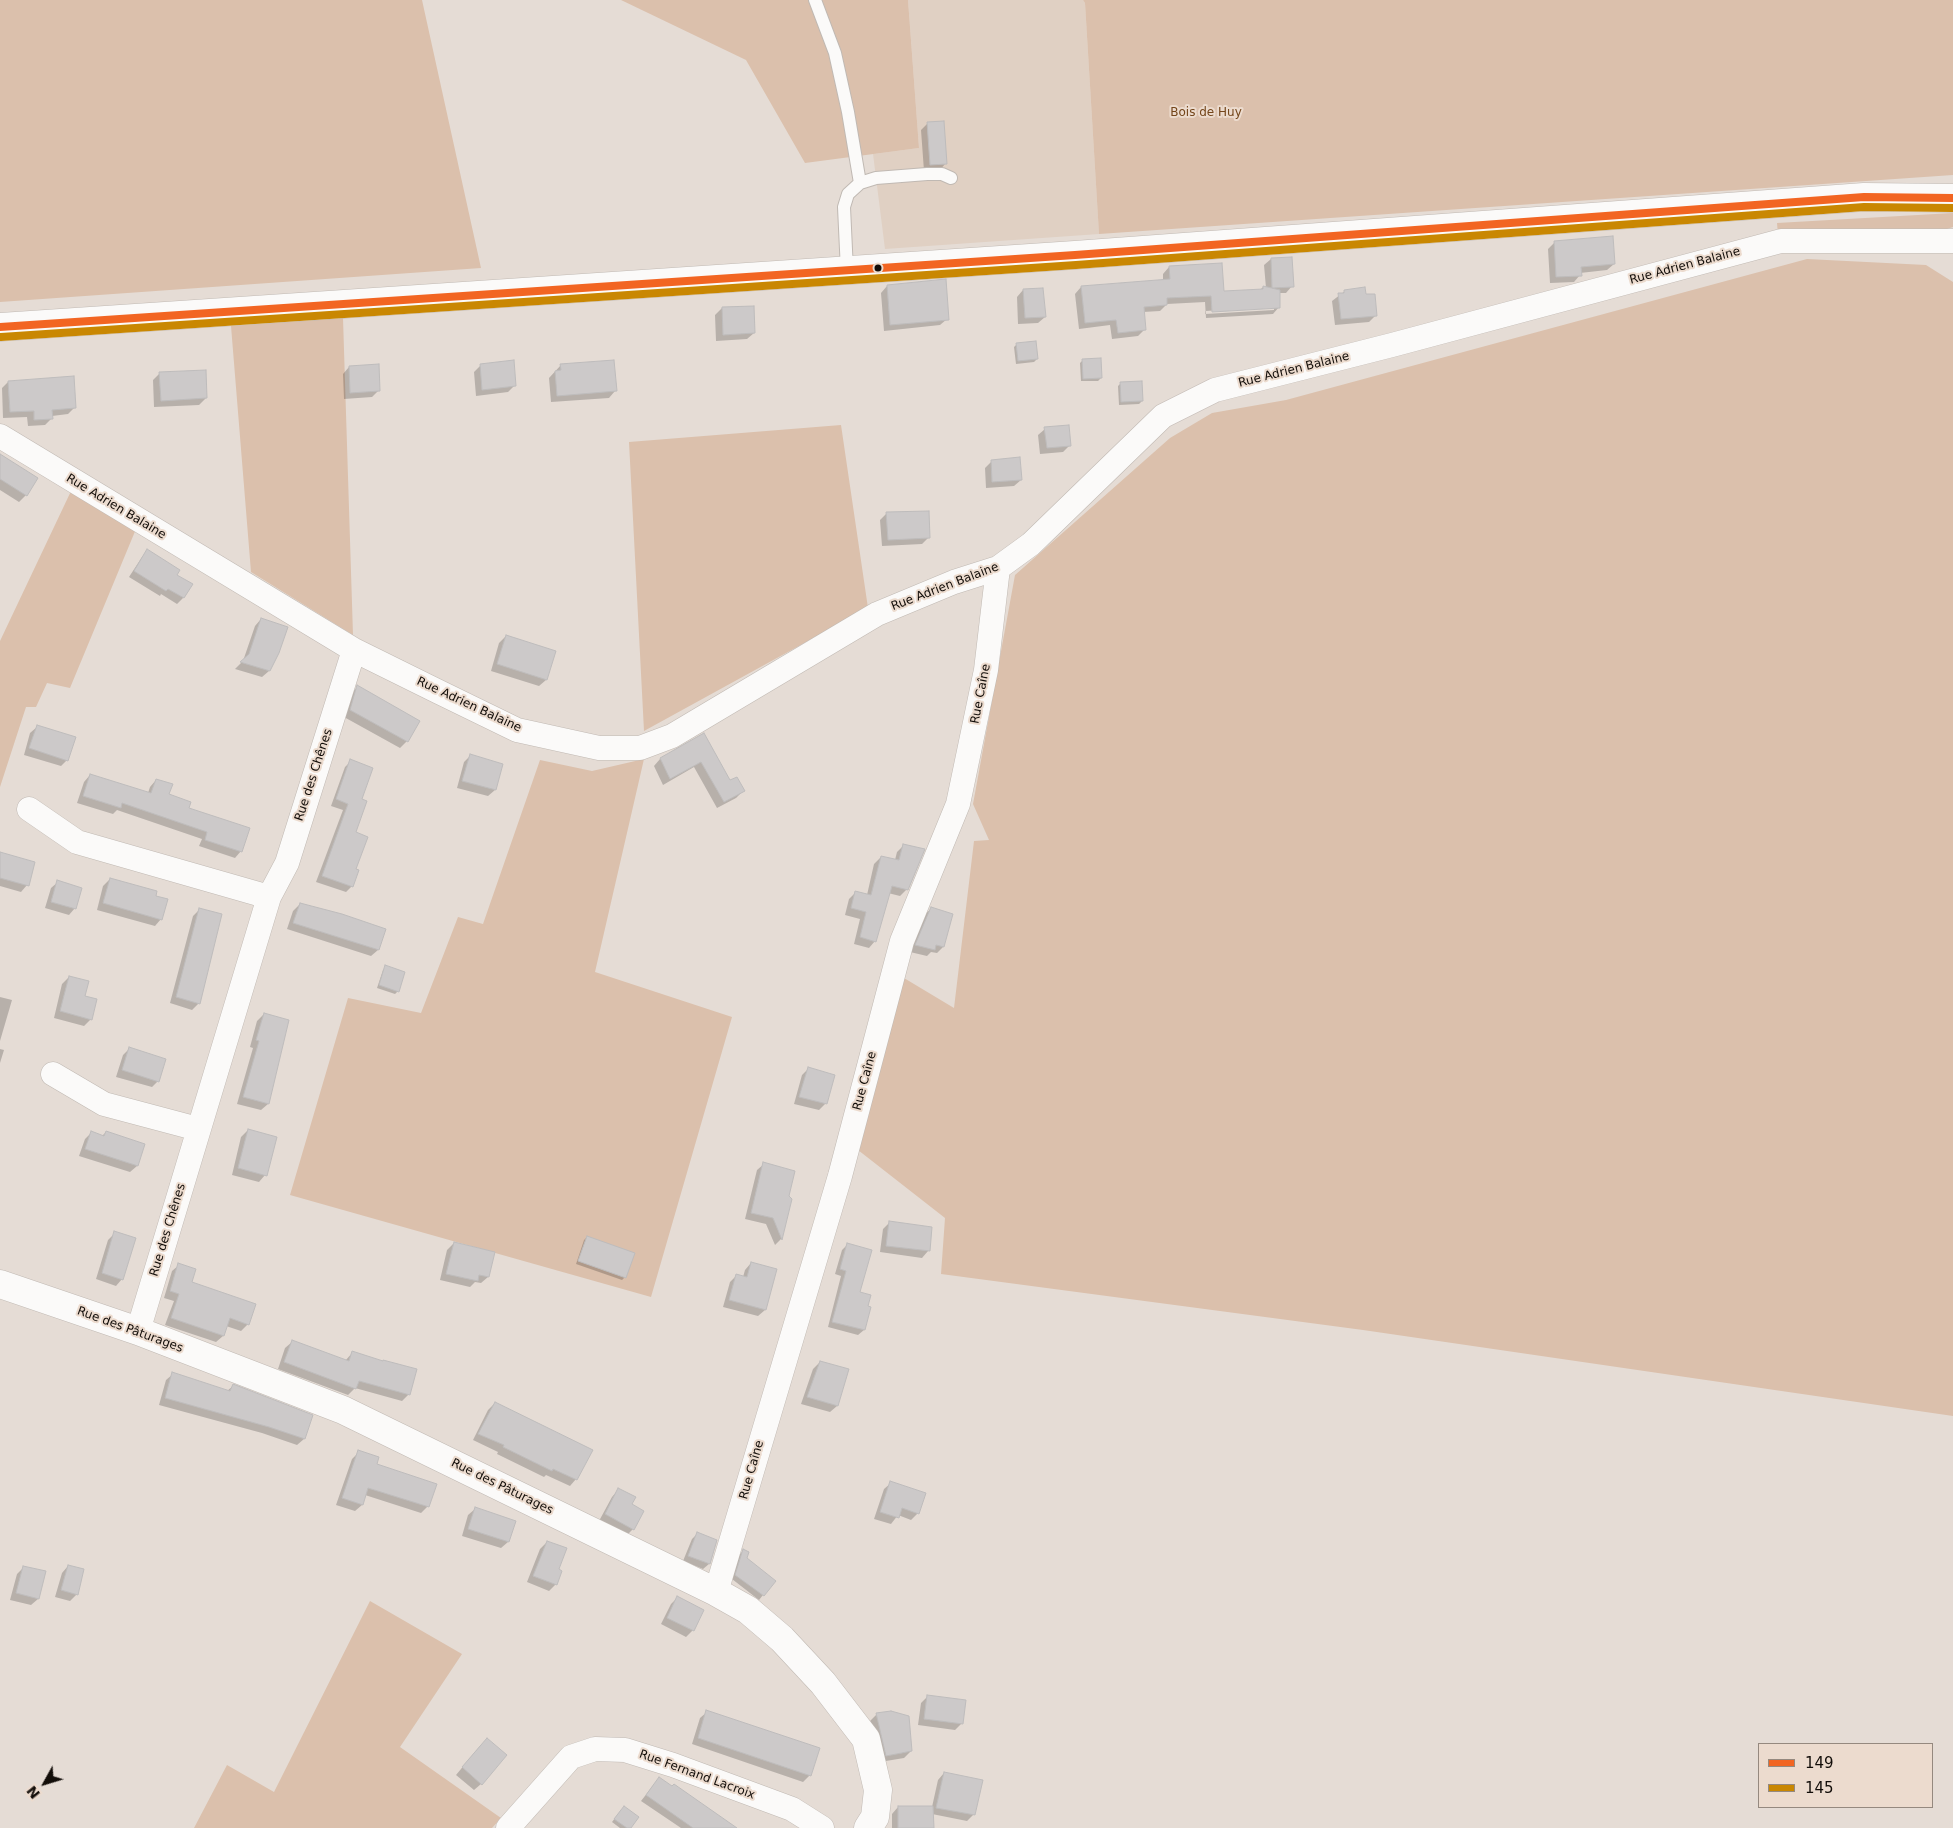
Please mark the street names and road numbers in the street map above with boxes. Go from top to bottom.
street label: Rue Adrien Balaine [1628,244,1742,288]
street label: Rue Adrien Balaine [1237,349,1351,391]
street label: Rue Adrien Balaine [63,472,169,542]
street label: Rue Adrien Balaine [889,560,1001,614]
street label: Rue Caîne [968,663,994,725]
street label: Rue Adrien Balaine [414,674,524,736]
street label: Rue des Chênes [292,727,336,823]
street label: Rue Caîne [850,1050,880,1112]
street label: Rue des Chênes [147,1182,189,1278]
street label: Rue des Pâturages [75,1304,185,1356]
street label: Rue Caîne [737,1439,767,1501]
street label: Rue des Pâturages [449,1456,555,1518]
street label: Rue Fernand Lacroix [637,1747,757,1803]

